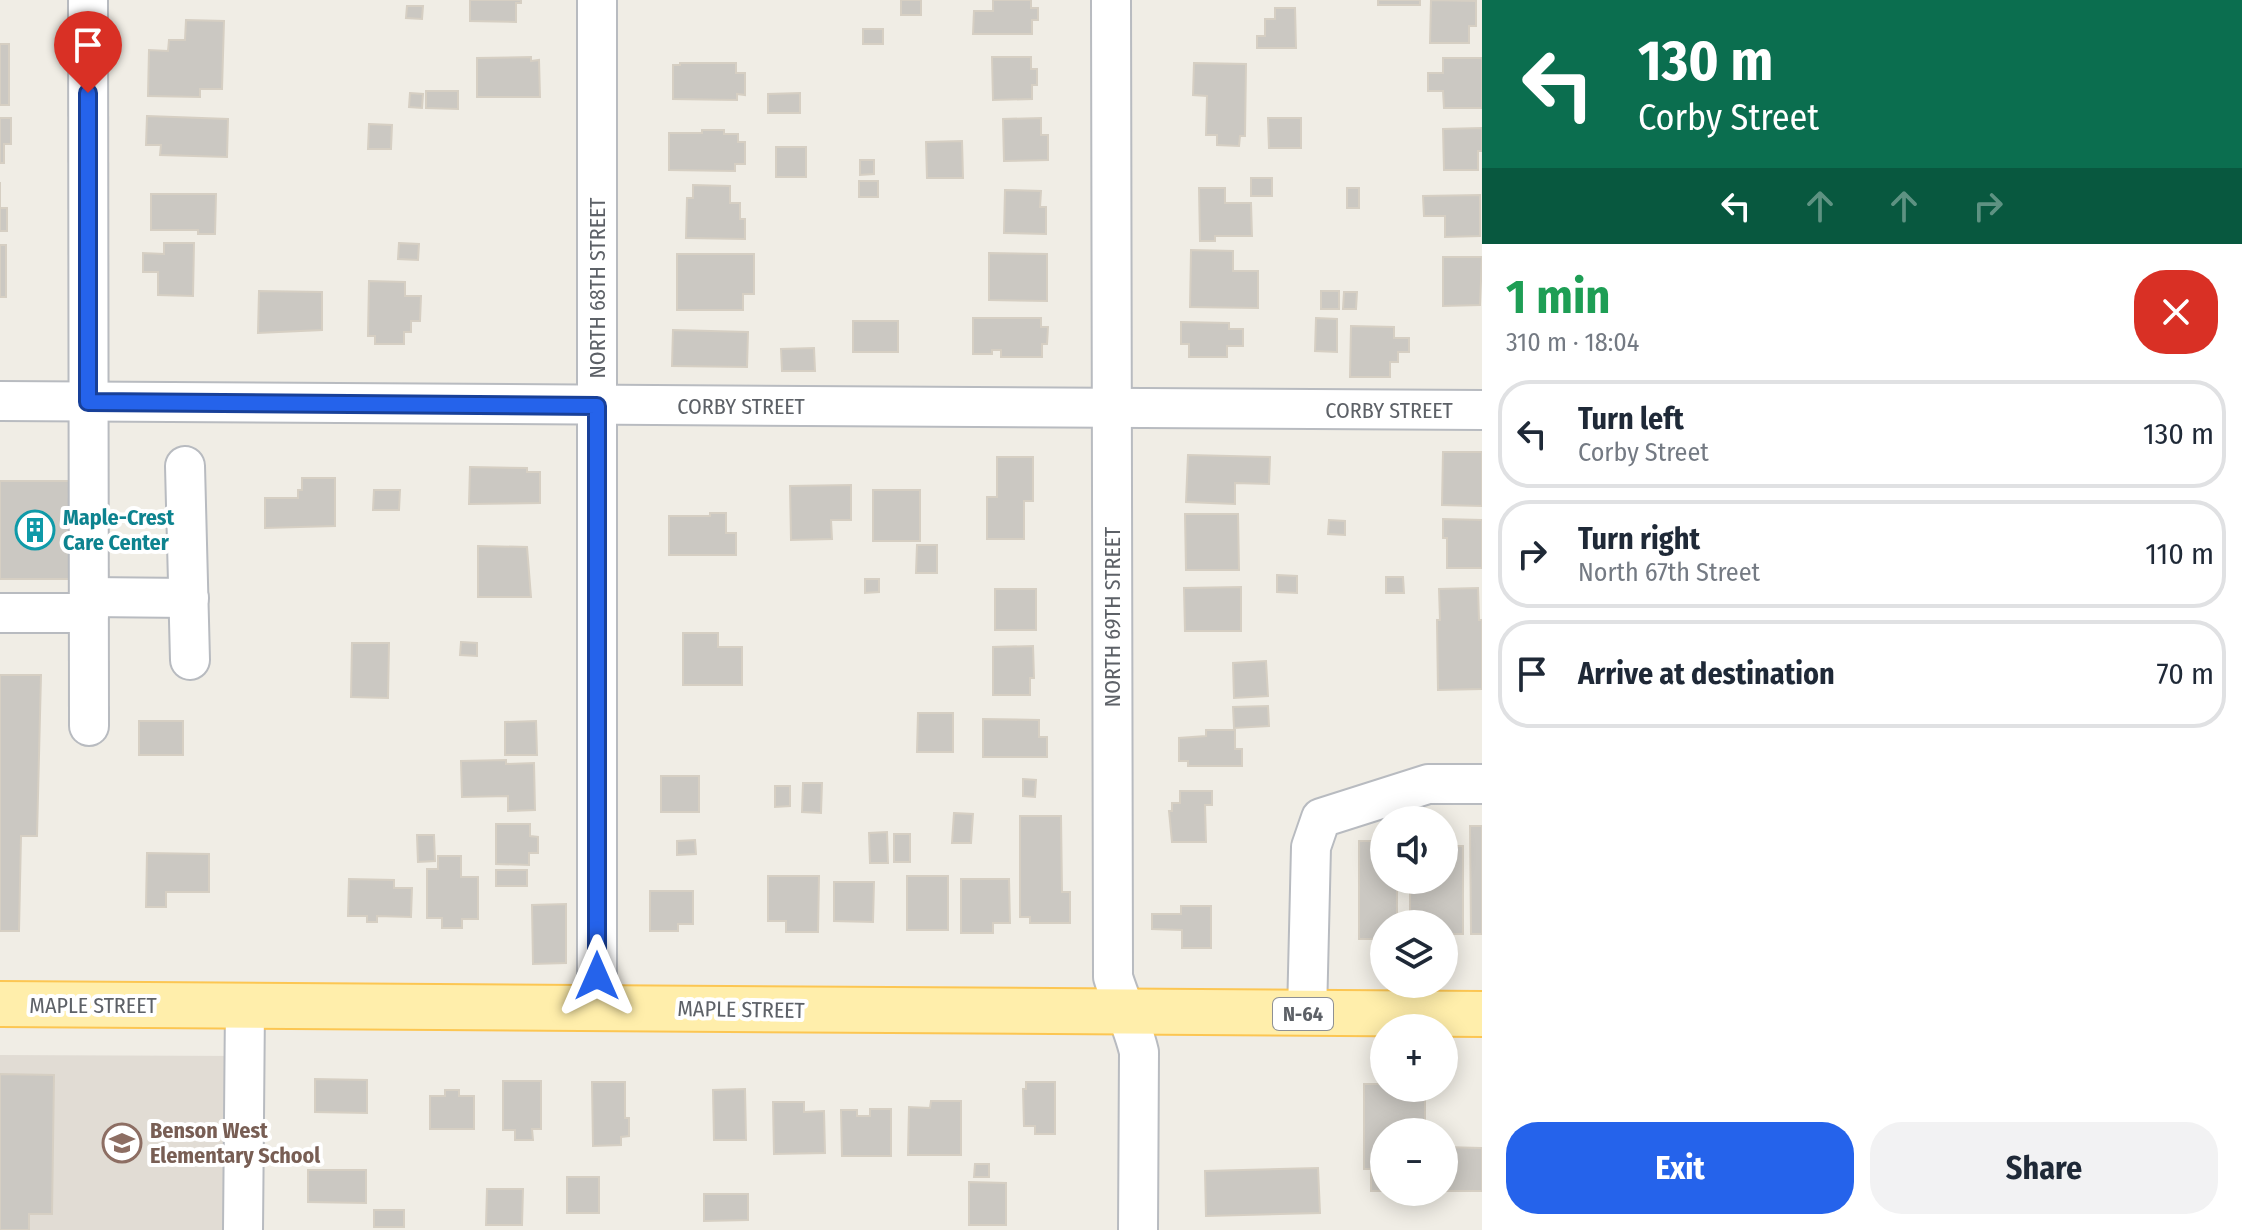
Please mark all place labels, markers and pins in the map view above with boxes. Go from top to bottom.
pin [54,11,122,93]
place label: Maple-Crest Care Center [63,504,175,556]
building icon: Maple-Crest Care Center [14,509,56,551]
place label: Benson West Elementary School [150,1117,321,1169]
school or university icon: Benson West Elementary School [101,1122,143,1164]

